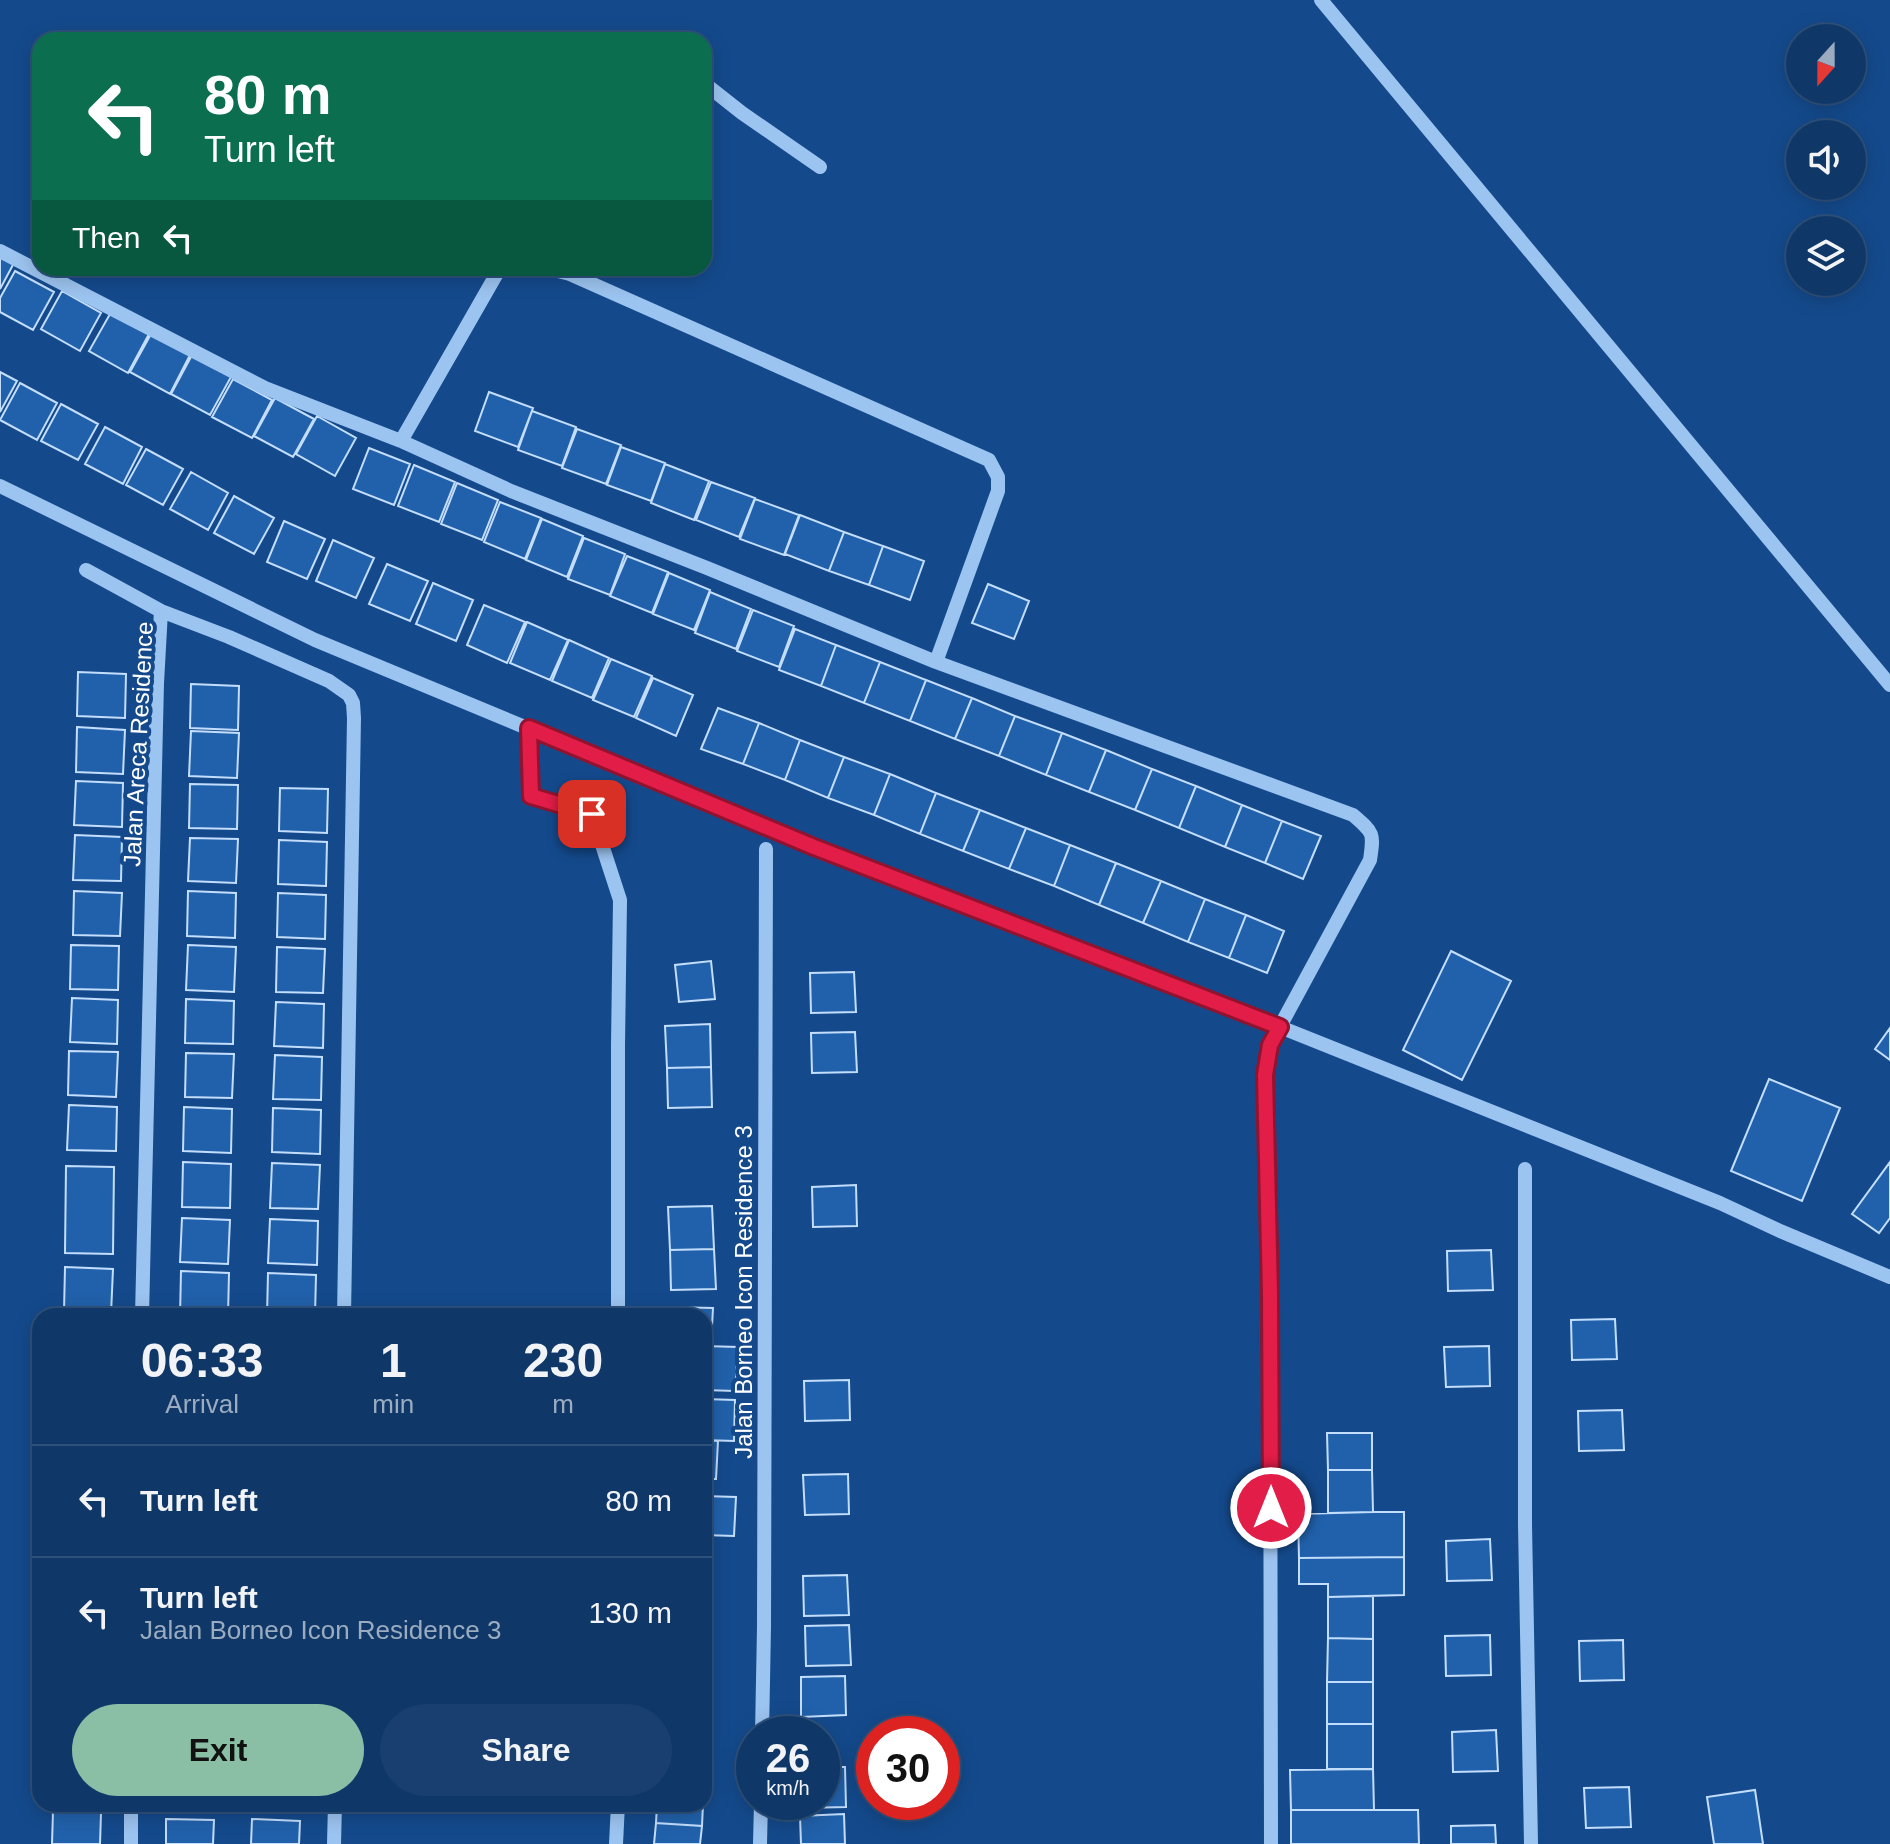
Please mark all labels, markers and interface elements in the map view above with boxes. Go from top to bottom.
north arrow [1786,24,1866,104]
map controls [1786,24,1866,296]
text: 80 m [204,63,332,126]
icon: left [72,64,176,168]
button: sound [1786,120,1866,200]
text: Turn left [204,129,335,170]
icon: left [156,216,200,260]
button: layers [1786,216,1866,296]
text: Then [72,221,140,254]
street label: Jalan Areca Residence [118,621,158,867]
pin [558,780,626,848]
icon: arrive [570,792,614,836]
street label: Jalan Borneo Icon Residence 3 [730,1125,757,1459]
text: 06:33 [141,1334,264,1387]
text: 1 [380,1334,407,1387]
text: 230 [523,1334,603,1387]
text: Arrival [165,1389,239,1419]
text: min [372,1389,414,1419]
text: m [552,1389,574,1419]
position arrow [1229,1466,1313,1550]
icon: left [72,1479,116,1523]
text: Turn left [140,1484,258,1517]
text: 80 m [605,1484,672,1517]
text: Turn left [140,1581,258,1614]
icon: left [72,1591,116,1635]
text: 130 m [589,1596,672,1629]
text: Jalan Borneo Icon Residence 3 [140,1615,501,1645]
button: Exit [72,1704,364,1796]
button: Share [380,1704,672,1796]
speed limit sign: 30 [856,1716,960,1820]
text: 26 [766,1736,810,1780]
text: km/h [766,1777,810,1799]

